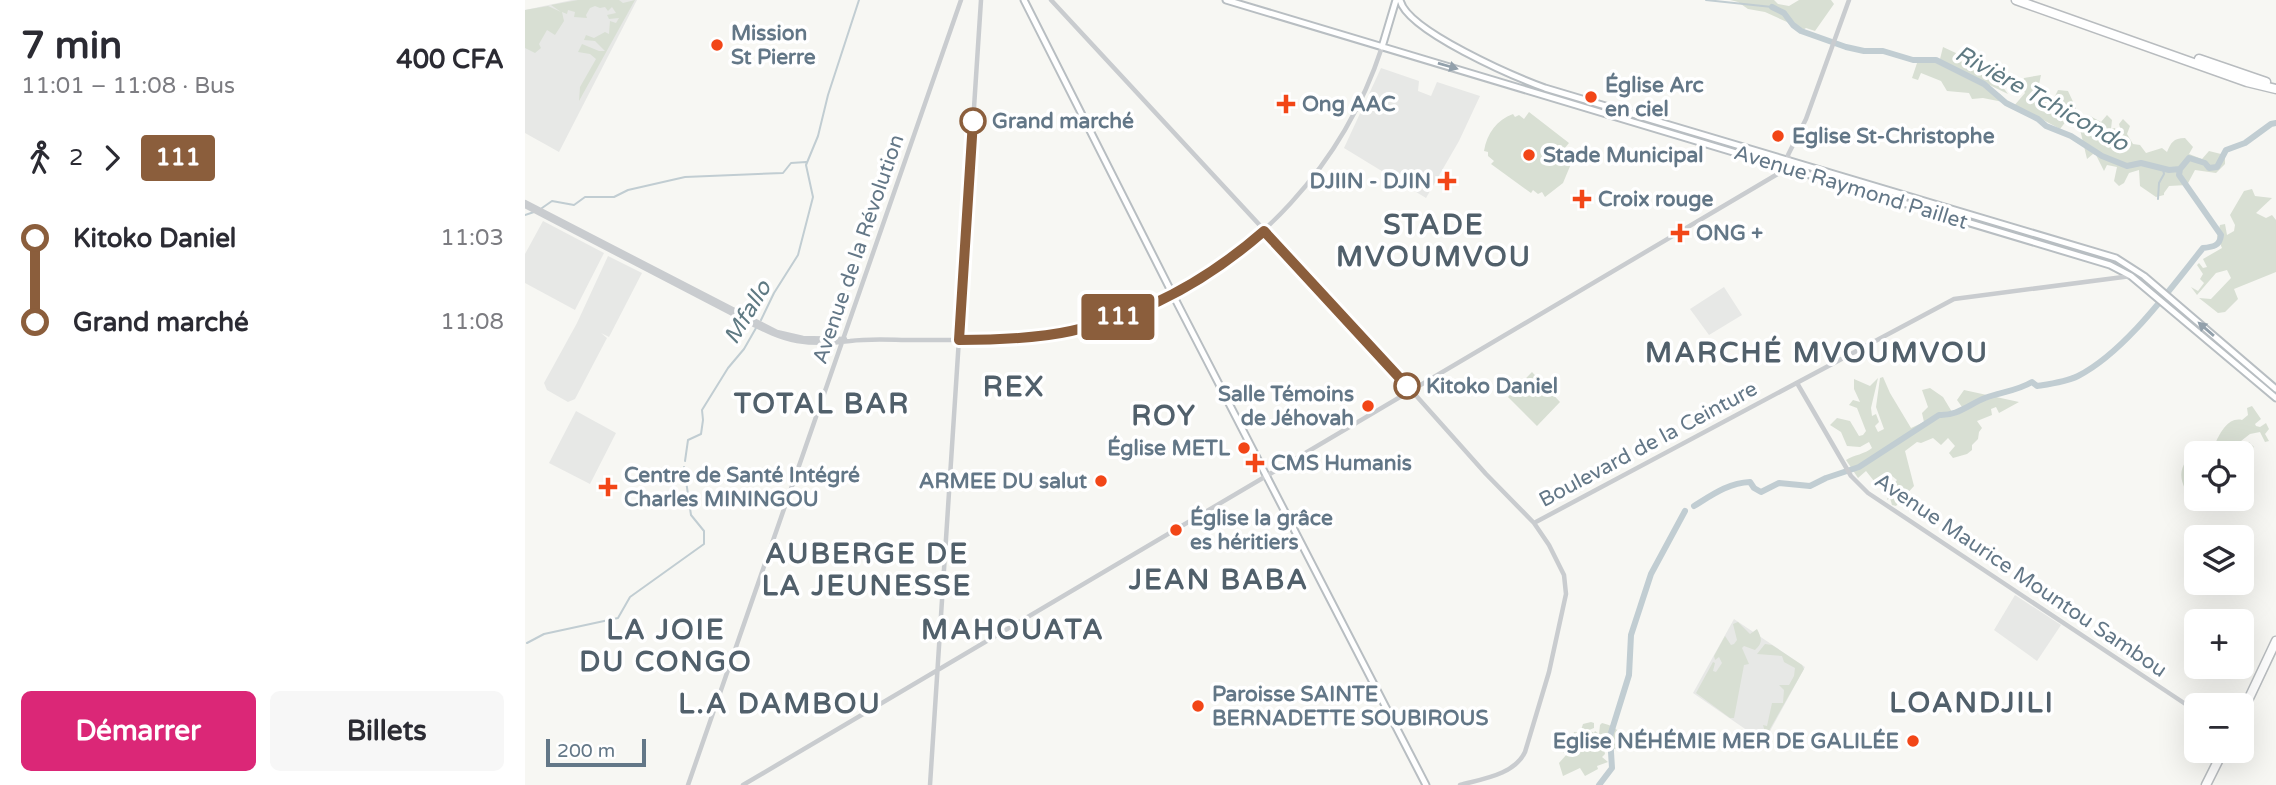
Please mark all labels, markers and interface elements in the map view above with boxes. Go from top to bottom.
place label: Mission St Pierre [731,21,816,70]
text: 7 min [21,23,122,69]
marker: Mission St Pierre [709,37,725,53]
water label: Rivière Tchicondo [1950,40,2134,159]
text: 400 CFA [396,44,504,75]
one-way arrow [1437,61,1459,72]
text: 11:01 – 11:08 · Bus [21,72,235,100]
place label: Église Arc en ciel [1605,72,1704,122]
marker: Église Arc en ciel [1583,89,1599,105]
place label: Ong AAC [1302,92,1396,117]
marker: Ong AAC [1276,94,1296,114]
marker: Grand marché [960,108,986,134]
place label: Grand marché [992,109,1134,134]
place label: Eglise St-Christophe [1792,124,1995,149]
marker: Eglise St-Christophe [1770,128,1786,144]
street label: Avenue de la Révolution [807,131,910,367]
icon: walk [21,139,59,177]
icon: forward [93,139,131,177]
street label: Avenue Raymond Paillet [1731,140,1971,235]
text: 111 [155,143,201,172]
place label: Stade Municipal [1543,143,1703,168]
text: 2 [69,144,83,172]
marker: Stade Municipal [1521,147,1537,163]
place label: DJIIN - DJIN [1310,169,1431,194]
marker: DJIIN - DJIN [1437,171,1457,191]
place label: Croix rouge [1598,187,1714,212]
marker: Croix rouge [1572,189,1592,209]
district label: STADE MVOUMVOU [1336,208,1532,274]
place label: ONG + [1696,221,1763,246]
text: Kitoko Daniel [73,223,236,254]
marker: ONG + [1670,223,1690,243]
text: 11:03 [440,224,504,252]
water label: Mfallo [718,275,778,349]
line badge: 111 [1078,294,1158,340]
text: 111 [1095,302,1141,331]
text: Grand marché [73,307,249,338]
text: 11:08 [440,308,504,336]
one-way arrow [2197,322,2214,337]
district label: MARCHÉ MVOUMVOU [1645,335,1989,370]
district label: REX [983,370,1045,404]
marker: Kitoko Daniel [1394,373,1420,399]
place label: Kitoko Daniel [1426,374,1558,399]
street label: Boulevard de la Ceinture [1535,376,1762,513]
place label: Salle Témoins de Jéhovah [1218,382,1354,431]
district label: TOTAL BAR [733,387,910,421]
marker: Salle Témoins de Jéhovah [1360,398,1376,414]
district label: ROY [1131,399,1197,433]
place label: Église METL [1107,435,1231,461]
marker: Église METL [1236,440,1252,456]
map controls [2184,441,2254,763]
button: locate [2184,441,2254,511]
place label: CMS Humanis [1271,451,1412,476]
marker: CMS Humanis [1245,453,1265,473]
place label: Centre de Santé Intégré Charles MININGOU [624,463,860,512]
street label: Avenue Maurice Mountou Sambou [1870,468,2172,683]
place label: ARMEE DU salut [919,469,1087,494]
marker: ARMEE DU salut [1093,473,1109,489]
marker: Centre de Santé Intégré Charles MININGOU [598,477,618,497]
place label: Église la grâce es héritiers [1190,505,1333,555]
marker: Église la grâce es héritiers [1168,522,1184,538]
button: layers [2184,525,2254,595]
district label: AUBERGE DE LA JEUNESSE [762,537,972,603]
district label: JEAN BABA [1128,563,1309,597]
button: + [2184,609,2254,679]
district label: LA JOIE DU CONGO [579,613,753,679]
district label: MAHOUATA [921,613,1105,647]
place label: Paroisse SAINTE BERNADETTE SOUBIROUS [1212,682,1488,731]
district label: LOANDJILI [1889,686,2055,720]
district label: L.A DAMBOU [678,687,882,721]
button: Démarrer [21,691,256,771]
button: Billets [270,691,504,771]
button: − [2184,693,2254,763]
marker: Paroisse SAINTE BERNADETTE SOUBIROUS [1190,698,1206,714]
place label: Eglise NÉHÉMIE MER DE GALILÉE [1553,728,1899,754]
marker: Eglise NÉHÉMIE MER DE GALILÉE [1905,733,1921,749]
scale bar [546,736,646,768]
text: 200 m [557,740,615,762]

